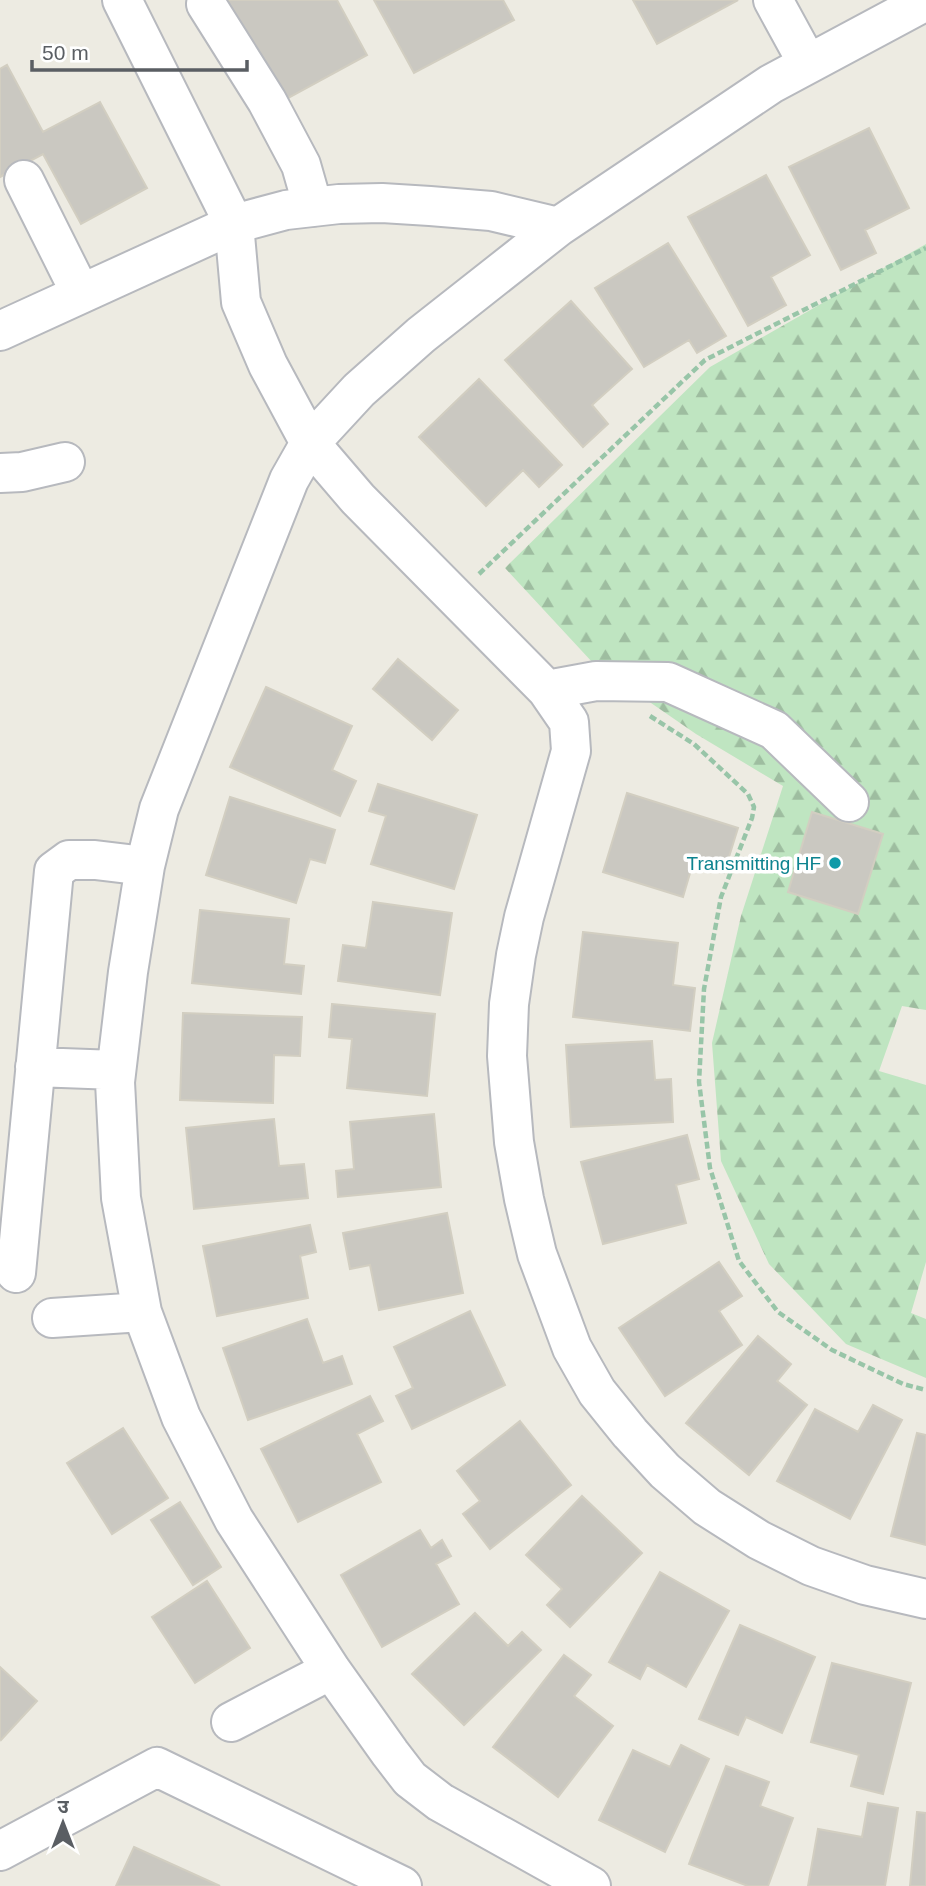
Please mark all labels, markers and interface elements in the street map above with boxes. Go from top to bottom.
scale bar [32,28,247,72]
text: 50 m [42,41,89,64]
place label: Transmitting HF [687,853,821,874]
marker: Transmitting HF [827,855,843,871]
north arrow [28,1788,98,1858]
text: उ [57,1796,69,1817]

